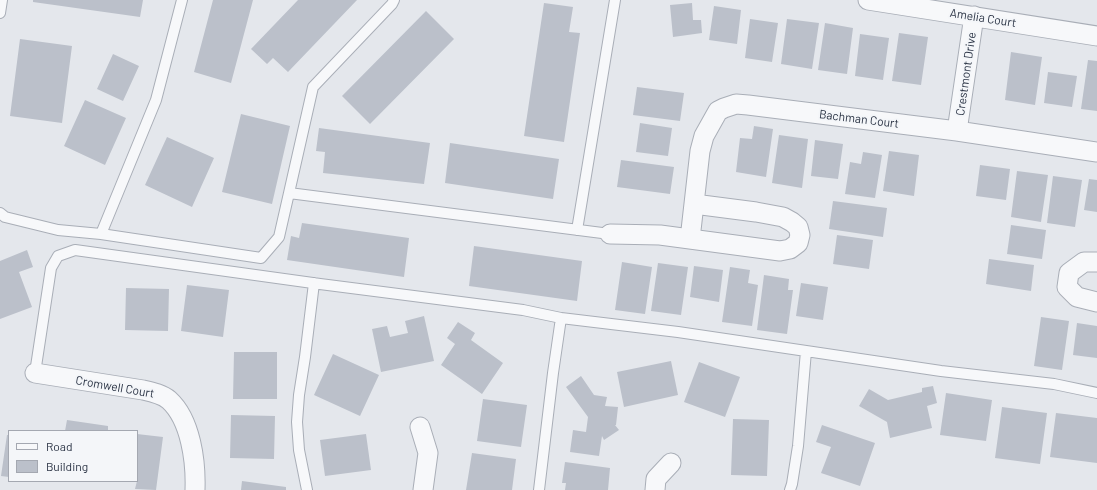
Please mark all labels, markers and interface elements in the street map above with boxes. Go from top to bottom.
street label: Amelia Court [949,6,1017,30]
street label: Crestmont Drive [953,31,979,117]
street label: Bachman Court [818,107,900,131]
street label: Cromwell Court [74,373,156,401]
legend [8,430,138,482]
text: Road [46,439,73,453]
text: Building [46,459,88,473]

